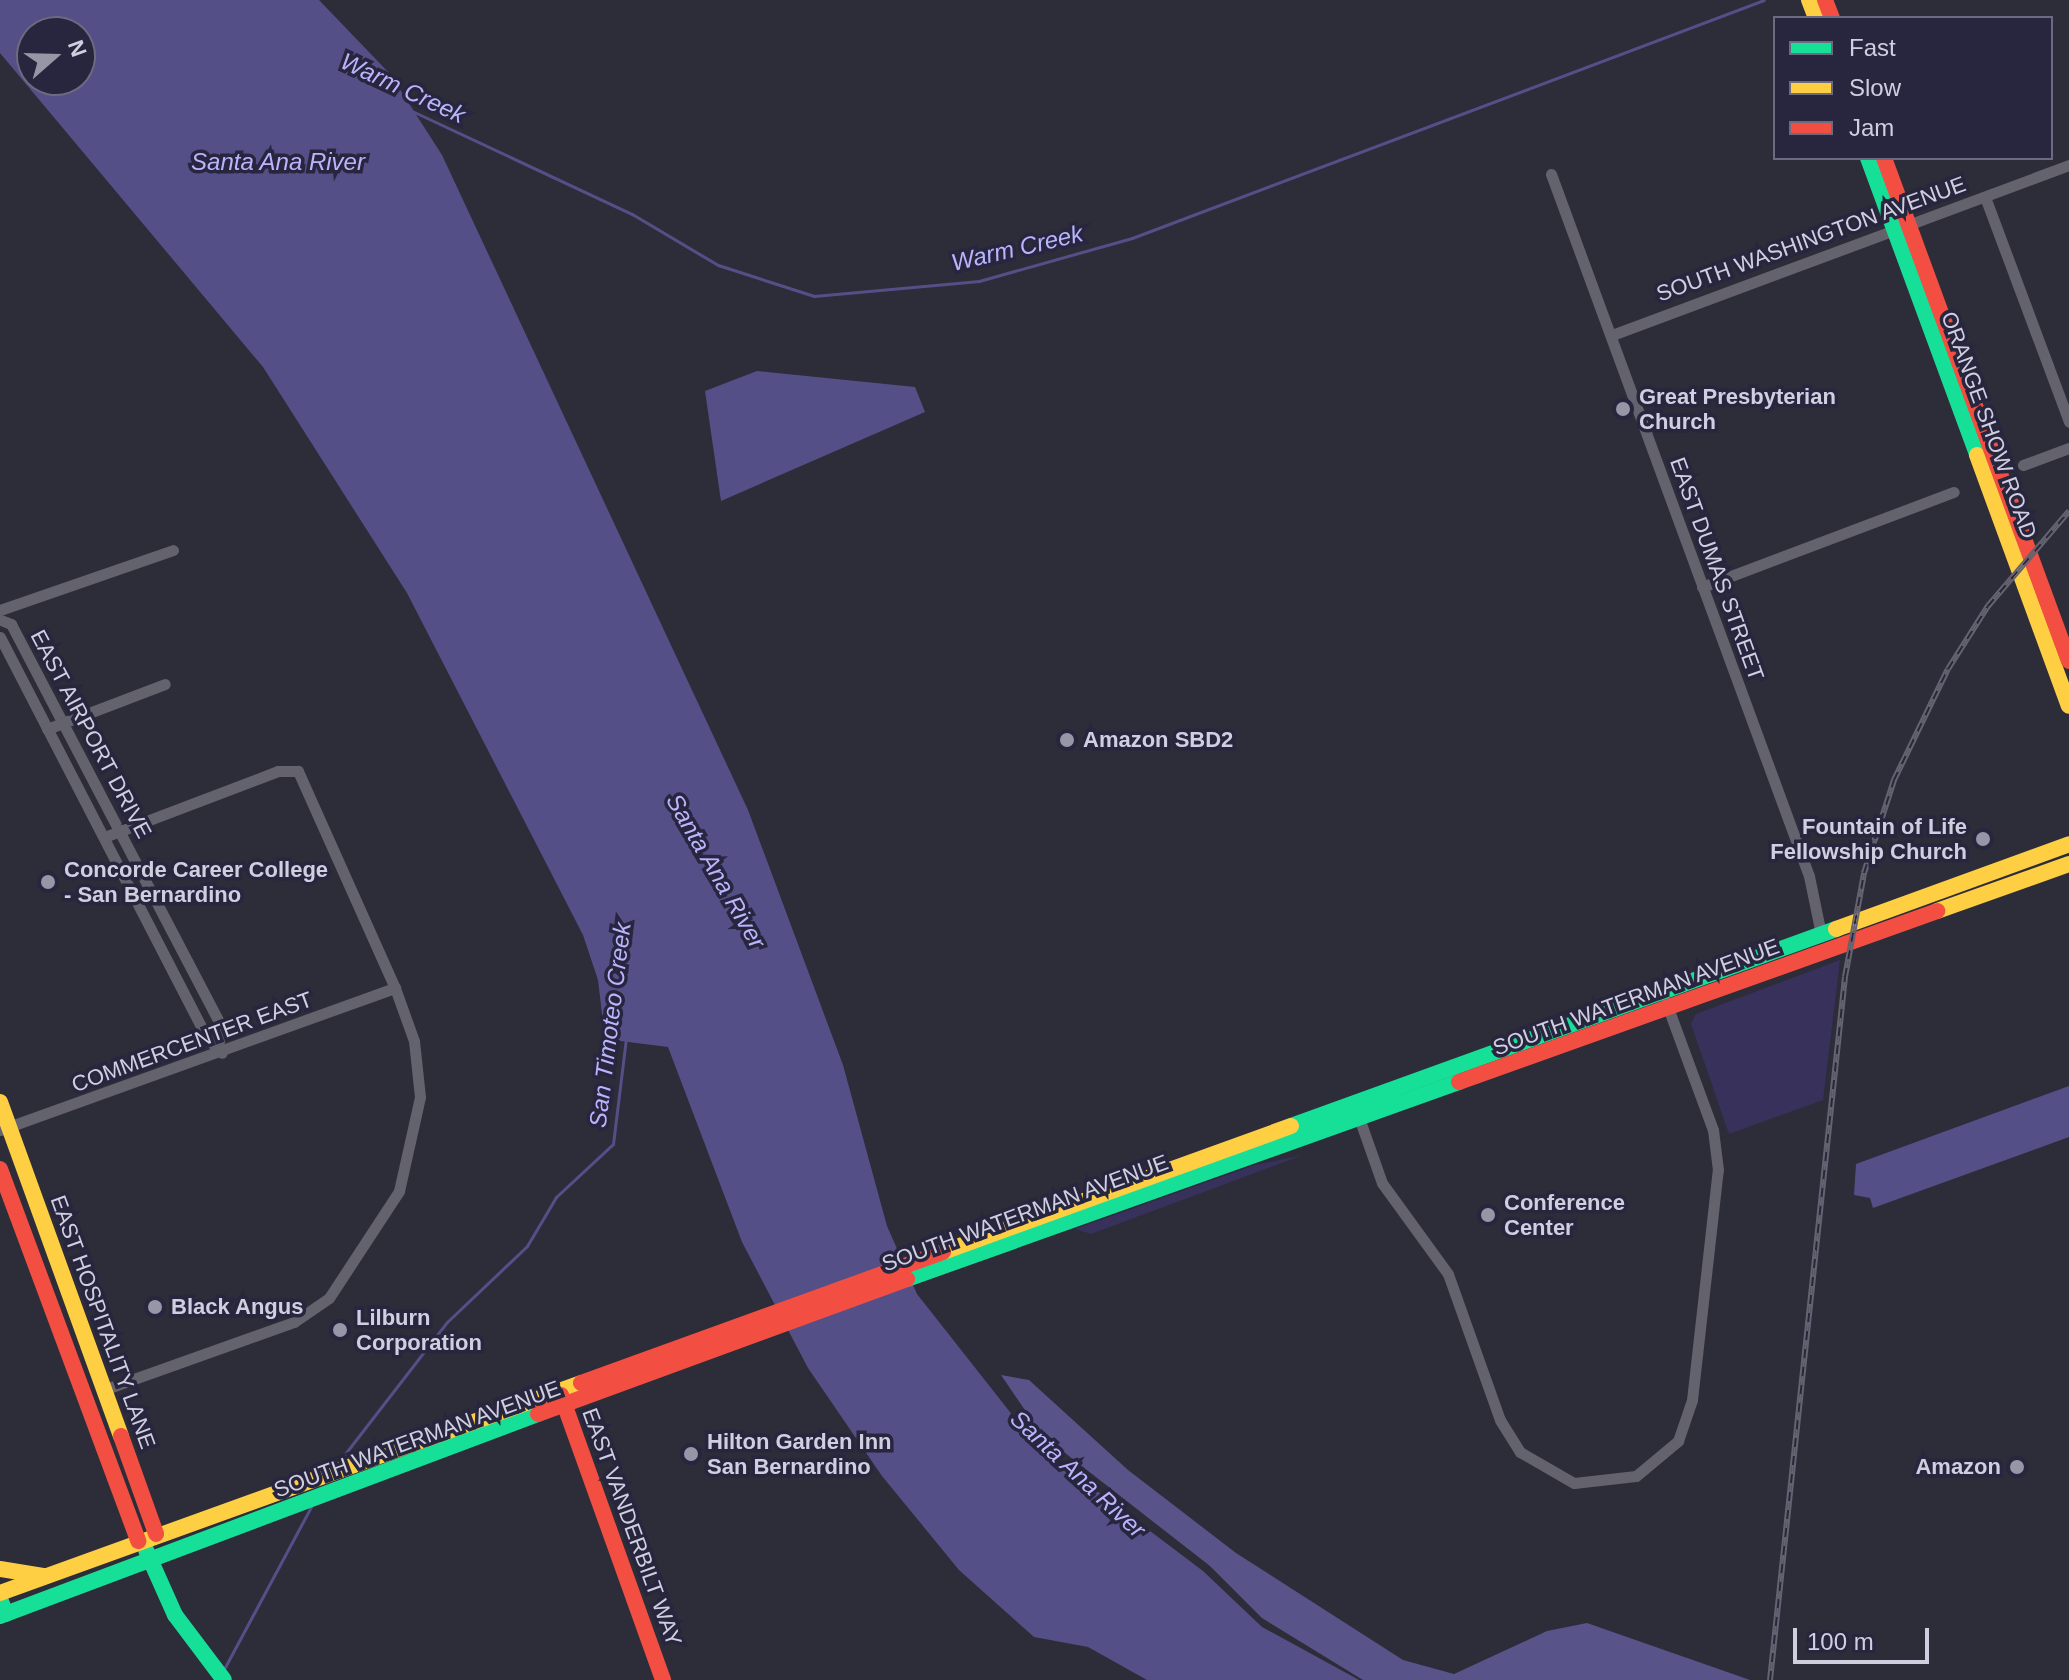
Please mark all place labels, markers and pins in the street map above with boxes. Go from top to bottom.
place label: Great Presbyterian Church [1639,383,1836,434]
marker: Great Presbyterian Church [1614,400,1632,418]
place label: Amazon SBD2 [1083,727,1233,753]
marker: Amazon SBD2 [1058,731,1076,749]
place label: Fountain of Life Fellowship Church [1770,813,1967,864]
marker: Fountain of Life Fellowship Church [1974,830,1992,848]
place label: Concorde Career College - San Bernardino [64,856,328,908]
marker: Concorde Career College - San Bernardino [39,873,57,891]
place label: Conference Center [1504,1189,1625,1240]
marker: Conference Center [1479,1206,1497,1224]
place label: Black Angus [171,1294,304,1320]
marker: Black Angus [146,1298,164,1316]
place label: Lilburn Corporation [356,1304,482,1356]
marker: Lilburn Corporation [331,1321,349,1339]
place label: Hilton Garden Inn San Bernardino [707,1428,892,1480]
marker: Hilton Garden Inn San Bernardino [682,1445,700,1463]
place label: Amazon [1915,1454,2001,1480]
marker: Amazon [2008,1458,2026,1476]

